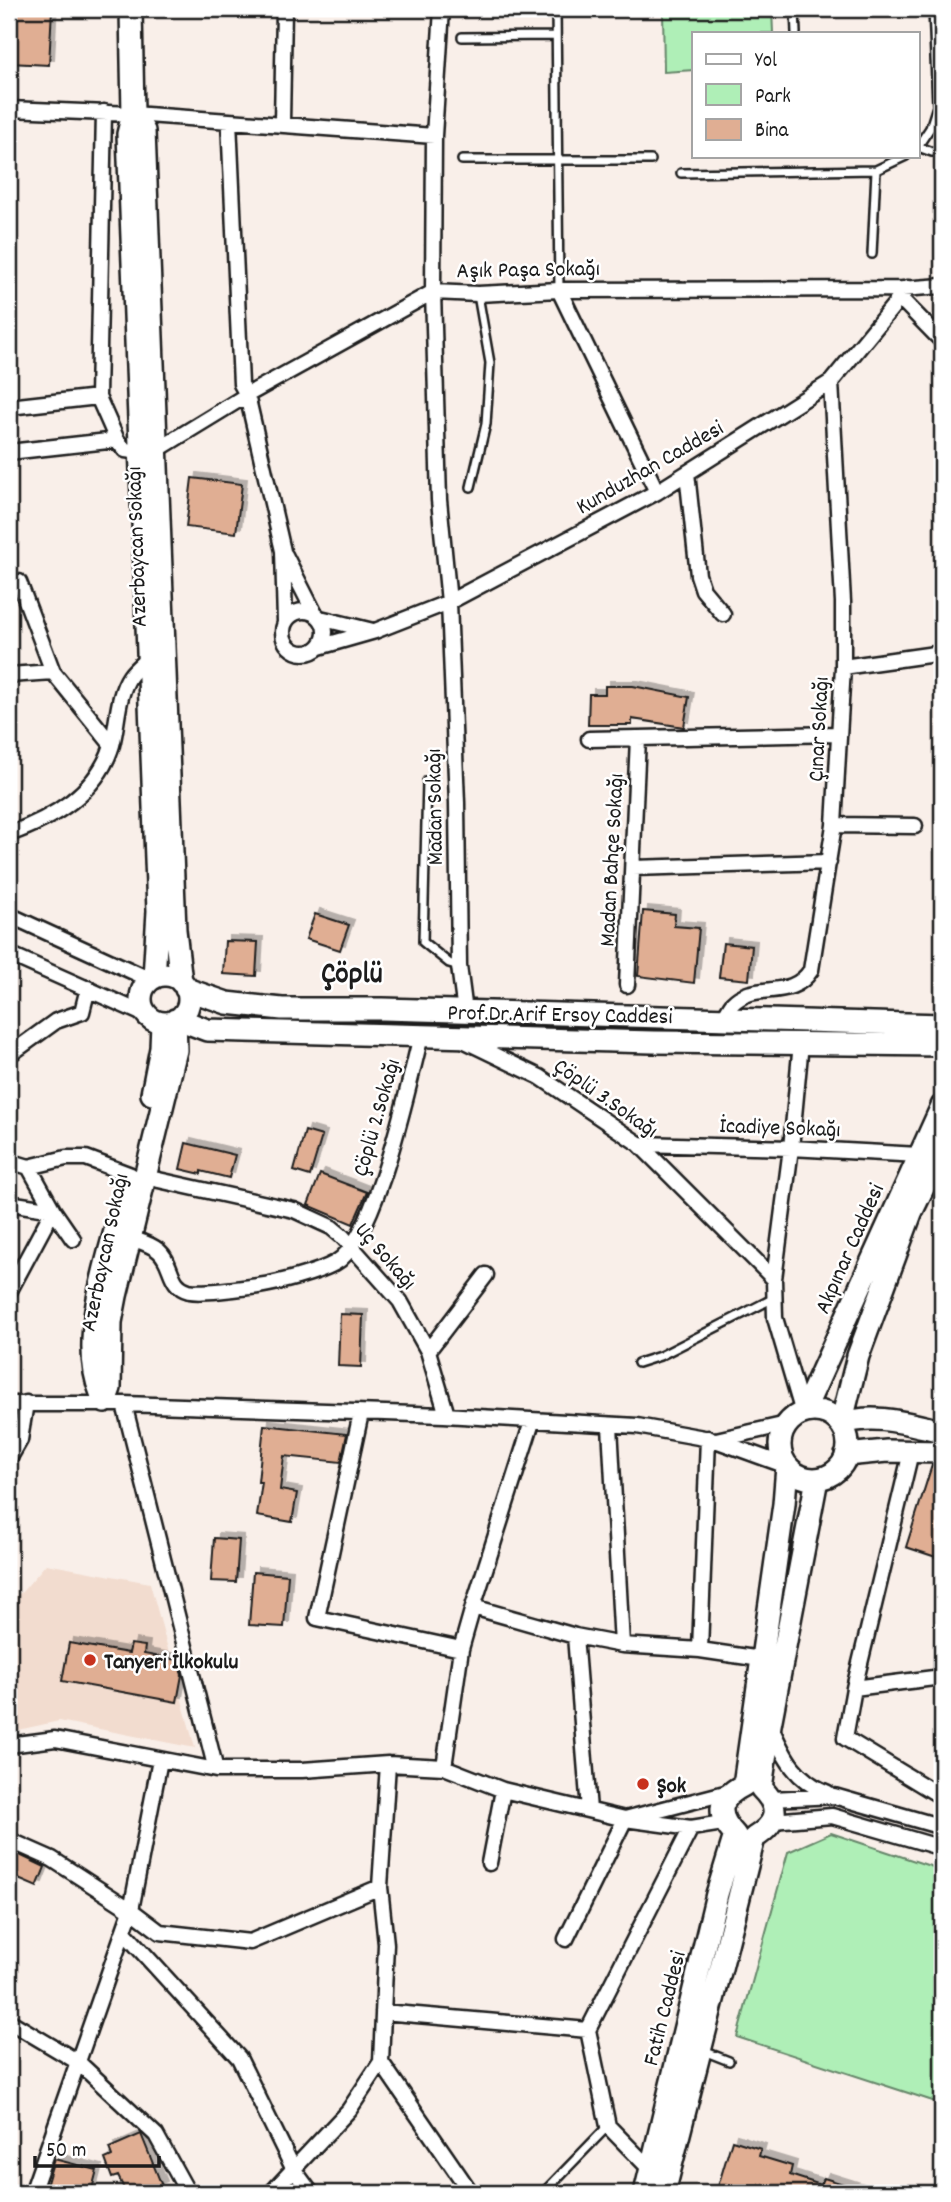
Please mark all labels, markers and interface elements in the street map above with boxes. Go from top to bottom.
legend [692,32,920,158]
text: Yol [755,47,777,77]
text: Park [755,83,791,113]
text: Bina [755,117,789,147]
street label: Aşık Paşa Sokağı [456,254,600,289]
street label: Kunduzhan Caddesi [571,413,731,525]
street label: Azerbaycan Sokağı [119,466,158,628]
street label: Çınar Sokağı [801,676,840,782]
street label: Madan Sokağı [419,748,454,866]
street label: Madan Bahçe Sokağı [592,773,635,948]
district label: Çöplü [321,955,383,998]
street label: Prof.Dr.Arif Ersoy Caddesi [447,998,673,1035]
street label: Çöplü 3.Sokağı [546,1052,664,1148]
street label: Çöplü 2.Sokağı [346,1055,411,1181]
street label: İcadiye Sokağı [719,1111,841,1148]
street label: Azerbaycan Sokağı [74,1171,139,1335]
street label: Akpınar Caddesi [808,1179,895,1320]
street label: Uç Sokağı [345,1216,423,1299]
place label: Tanyeri İlkokulu [104,1647,238,1680]
marker: Tanyeri İlkokulu [82,1652,98,1668]
place label: Şok [657,1771,687,1804]
marker: Şok [635,1776,651,1792]
street label: Fatih Caddesi [636,1948,697,2070]
scale bar [35,2125,159,2169]
text: 50 m [46,2137,86,2167]

